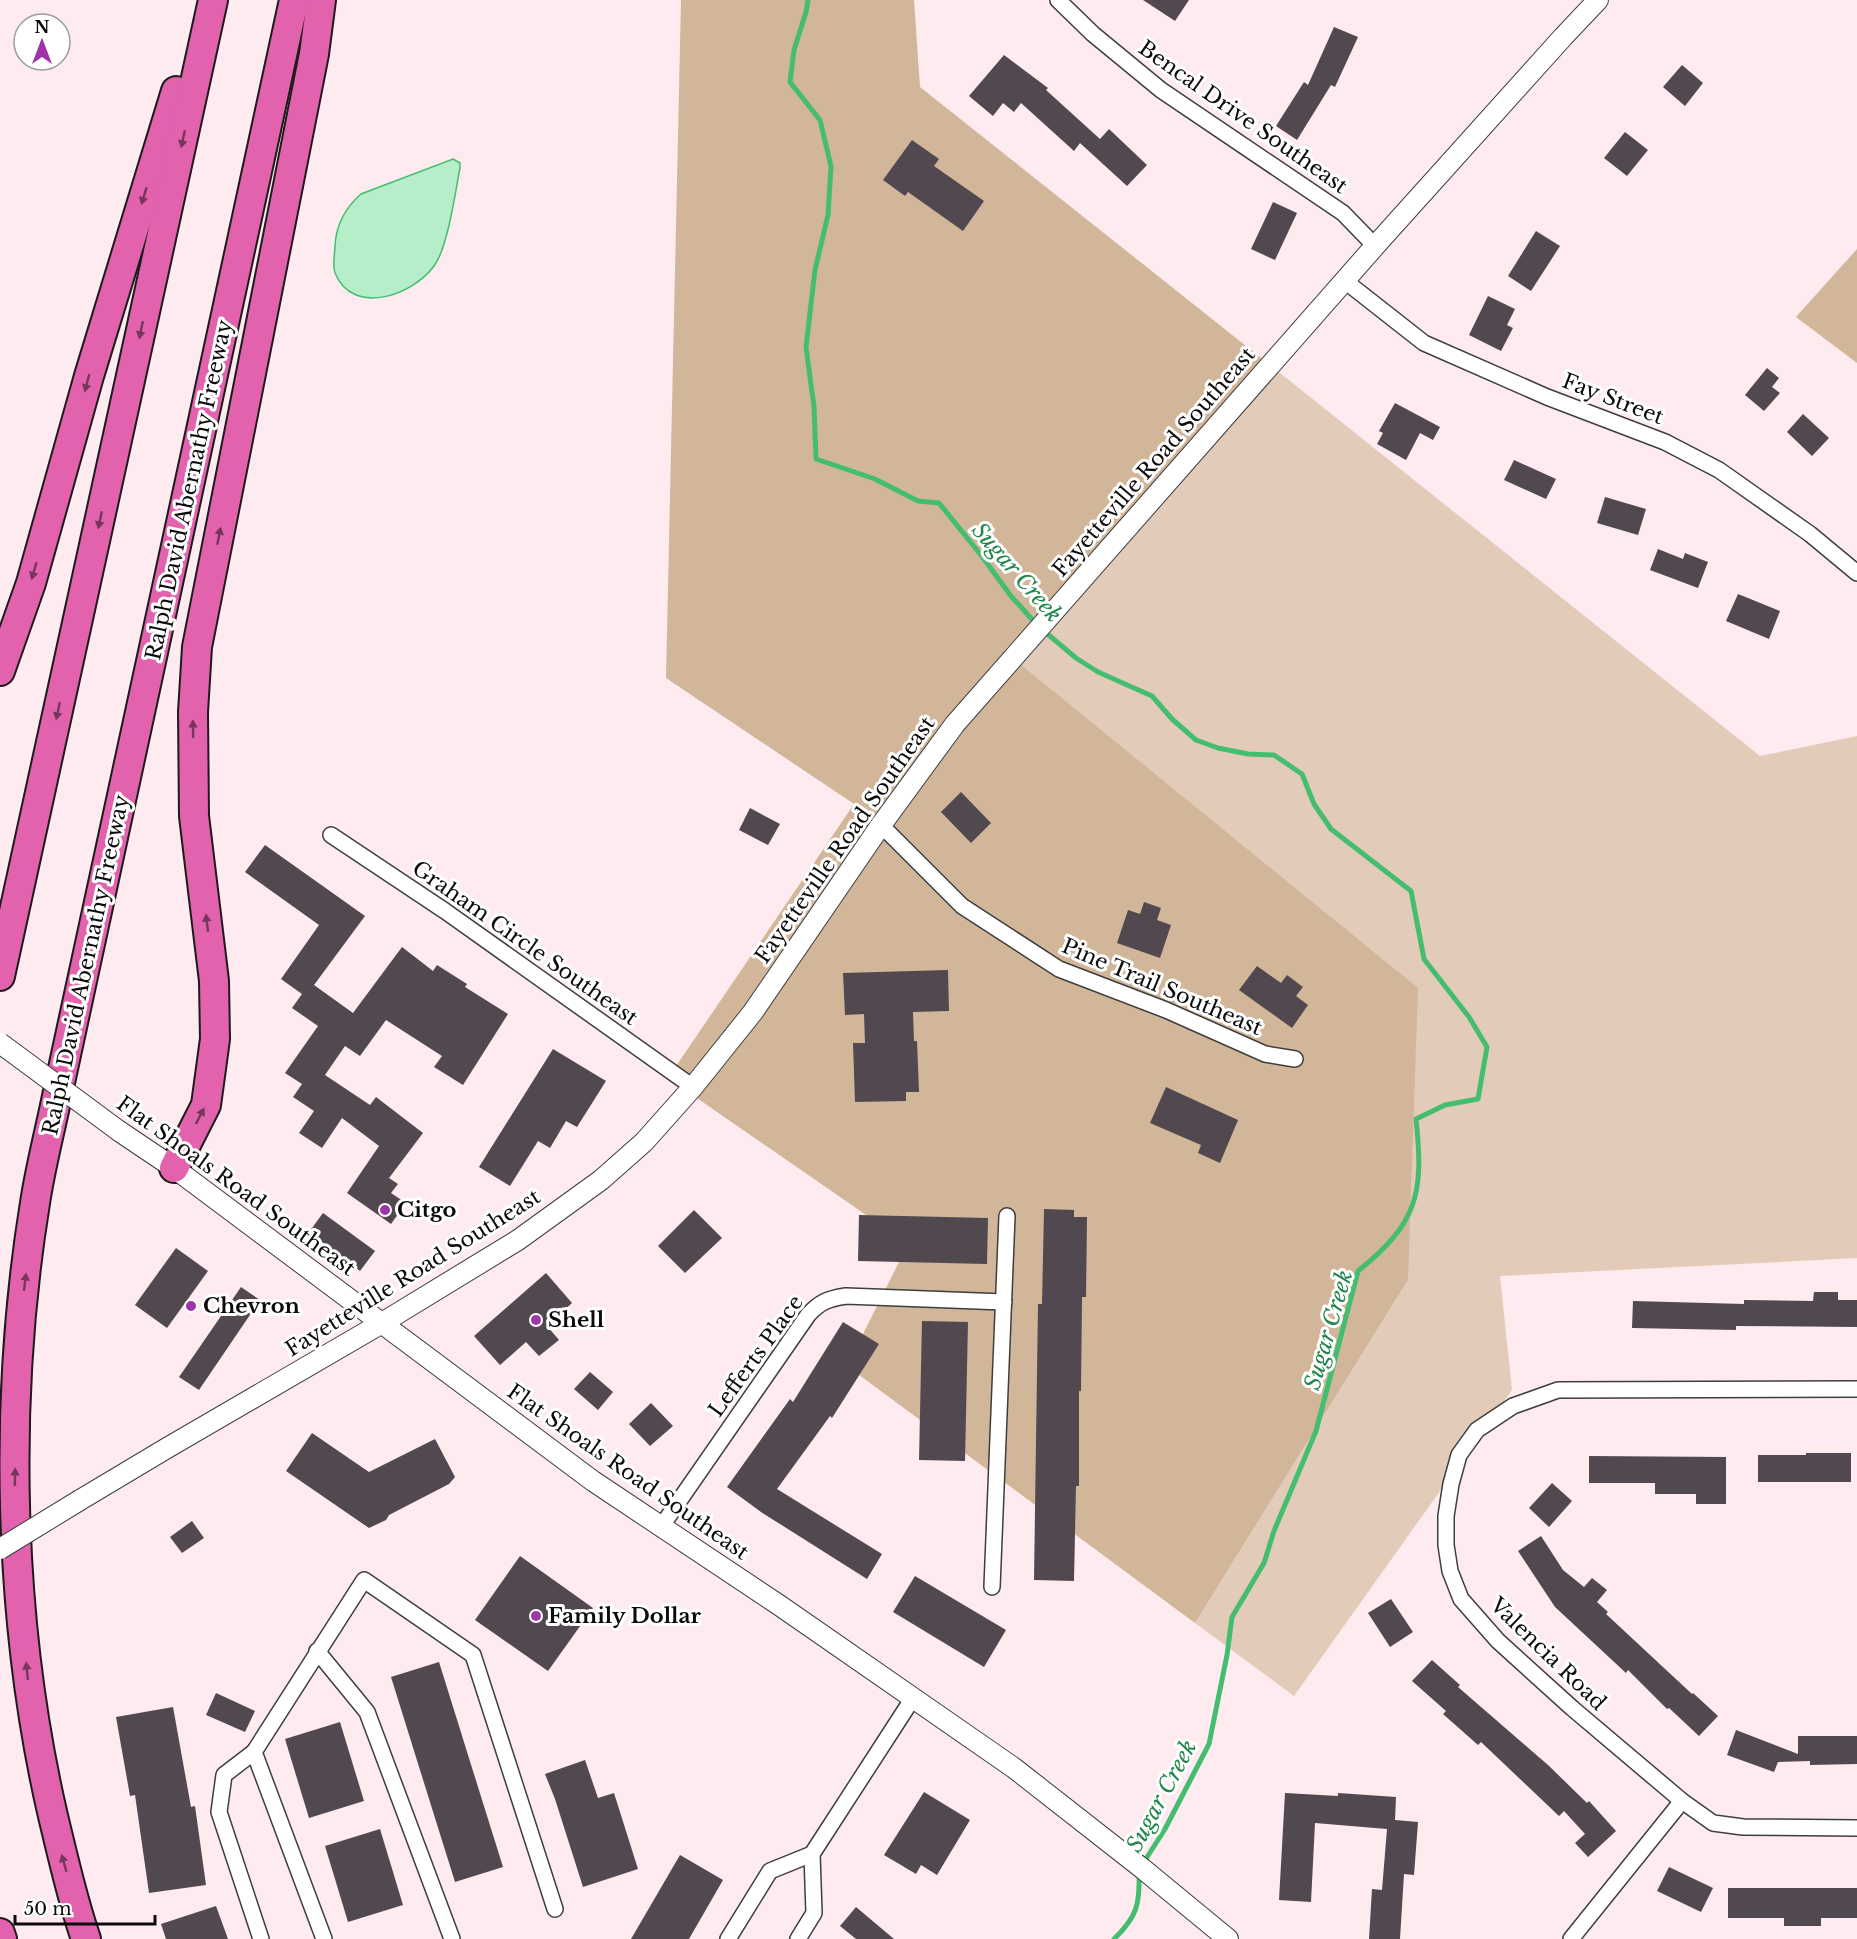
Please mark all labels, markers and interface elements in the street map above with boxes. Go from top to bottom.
north arrow [12,12,72,72]
text: N [34,17,50,37]
street label: Bencal Drive Southeast [1133,35,1353,199]
one-way arrow [177,130,187,149]
one-way arrow [139,187,148,205]
street label: Ralph David Abernathy Freeway [140,317,238,663]
one-way arrow [136,321,146,339]
street label: Fayetteville Road Southeast [1047,342,1261,582]
street label: Fay Street [1559,368,1667,430]
one-way arrow [82,374,91,392]
one-way arrow [94,511,104,530]
water label: Sugar Creek [966,517,1067,628]
one-way arrow [215,526,224,545]
one-way arrow [29,562,38,580]
one-way arrow [53,702,62,721]
street label: Fayetteville Road Southeast [750,711,940,969]
one-way arrow [188,719,198,738]
street label: Ralph David Abernathy Freeway [37,792,135,1138]
street label: Graham Circle Southeast [407,855,643,1031]
one-way arrow [202,913,212,932]
street label: Pine Trail Southeast [1058,933,1266,1041]
street label: Flat Shoals Road Southeast [111,1091,361,1281]
one-way arrow [195,1107,205,1124]
street label: Fayetteville Road Southeast [281,1184,545,1362]
place label: Citgo [397,1197,457,1223]
marker: Citgo [378,1203,392,1217]
water label: Sugar Creek [1299,1267,1358,1393]
one-way arrow [20,1273,30,1292]
street label: Lefferts Place [703,1290,809,1422]
place label: Chevron [203,1293,300,1319]
marker: Chevron [184,1299,198,1313]
place label: Shell [548,1307,605,1333]
marker: Shell [529,1313,543,1327]
street label: Flat Shoals Road Southeast [502,1378,754,1566]
one-way arrow [11,1467,20,1486]
street label: Valencia Road [1484,1591,1611,1716]
place label: Family Dollar [548,1603,702,1629]
marker: Family Dollar [529,1609,543,1623]
one-way arrow [22,1662,32,1681]
water label: Sugar Creek [1121,1735,1202,1857]
one-way arrow [59,1853,68,1871]
scale bar [15,1888,154,1926]
text: 50 m [24,1898,72,1920]

